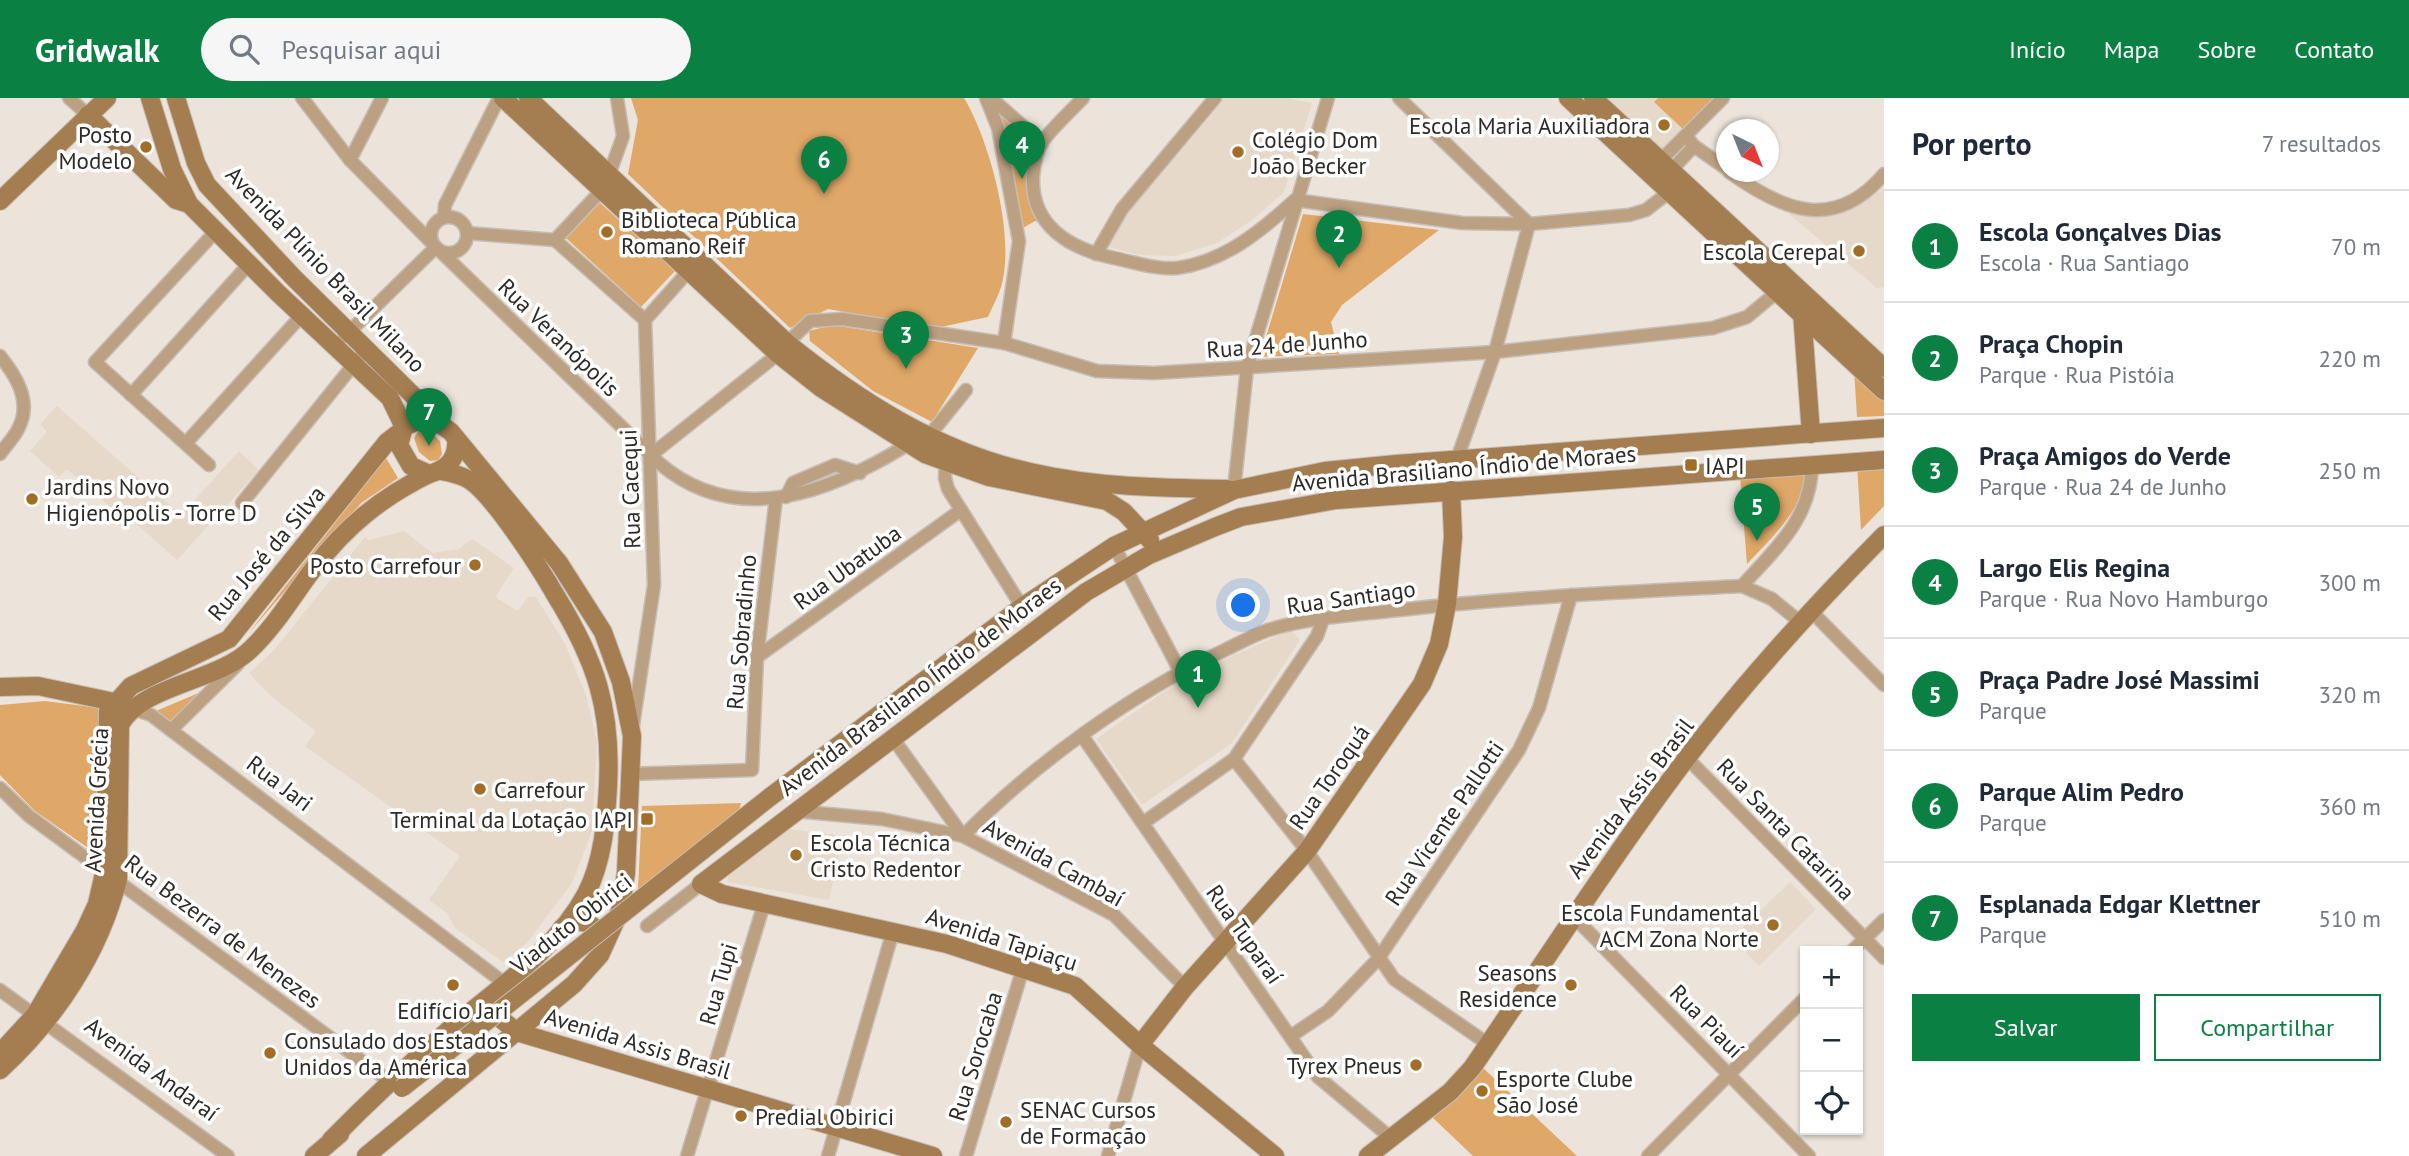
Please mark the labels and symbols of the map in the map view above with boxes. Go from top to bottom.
place label: Escola Maria Auxiliadora [1409,111,1650,140]
marker: Escola Maria Auxiliadora [1656,117,1672,133]
north arrow [1716,119,1779,182]
place label: Posto Modelo [58,120,132,175]
pin: 4 [999,121,1045,179]
place label: Colégio Dom João Becker [1251,125,1378,180]
pin: 6 [801,136,847,194]
marker: Posto Modelo [138,139,154,155]
marker: Colégio Dom João Becker [1230,144,1246,160]
street label: Avenida Plínio Brasil Milano [220,160,432,378]
place label: Biblioteca Pública Romano Reif [621,205,797,260]
pin: 2 [1316,210,1362,268]
marker: Biblioteca Pública Romano Reif [599,224,615,240]
place label: Escola Cerepal [1702,237,1845,266]
marker: Escola Cerepal [1851,243,1867,259]
street label: Rua Veranópolis [492,272,626,402]
pin: 3 [883,311,929,369]
street label: Rua 24 de Junho [1205,324,1369,364]
pin: 7 [406,388,452,446]
street label: Rua Cacequi [613,429,647,549]
street label: Avenida Brasiliano Índio de Moraes [1291,439,1637,497]
place label: IAPI [1705,451,1745,480]
marker: IAPI [1683,457,1699,473]
place label: Jardins Novo Higienópolis - Torre D [45,472,257,527]
street label: Rua José da Silva [201,480,331,626]
pin: 5 [1734,483,1780,541]
marker: Jardins Novo Higienópolis - Torre D [24,491,40,507]
street label: Rua Ubatuba [787,518,907,616]
place label: Posto Carrefour [310,551,461,580]
street label: Rua Sobradinho [720,553,762,711]
marker: Posto Carrefour [467,557,483,573]
street label: Avenida Brasiliano Índio de Moraes [773,571,1067,801]
street label: Rua Santiago [1285,574,1417,620]
your location [1226,588,1260,622]
pin: 1 [1175,650,1221,708]
street label: Avenida Assis Brasil [1560,712,1700,884]
street label: Rua Toroquá [1282,719,1376,835]
street label: Avenida Grécia [78,727,114,873]
street label: Rua Vicente Pallotti [1378,735,1510,911]
street label: Rua Jari [241,749,319,817]
street label: Rua Santa Catarina [1711,752,1861,906]
place label: Carrefour [494,775,585,804]
marker: Carrefour [472,781,488,797]
place label: Terminal da Lotação IAPI [390,805,633,834]
marker: Terminal da Lotação IAPI [639,811,655,827]
street label: Avenida Cambaí [978,811,1130,913]
place label: Escola Técnica Cristo Redentor [810,828,961,883]
marker: Escola Técnica Cristo Redentor [788,847,804,863]
street label: Rua Bezerra de Menezes [119,848,327,1014]
street label: Viaduto Obirici [504,867,638,980]
street label: Rua Tuparaí [1200,879,1290,989]
place label: Escola Fundamental ACM Zona Norte [1561,898,1759,953]
street label: Avenida Tapiaçu [923,901,1081,977]
marker: Escola Fundamental ACM Zona Norte [1765,917,1781,933]
street label: Rua Tupi [692,940,744,1028]
place label: Seasons Residence [1459,958,1557,1013]
marker: Edifício Jari [445,977,461,993]
marker: Seasons Residence [1563,977,1579,993]
street label: Rua Piauí [1664,978,1750,1064]
street label: Rua Sorocaba [942,988,1008,1124]
place label: Edifício Jari [397,996,509,1025]
street label: Avenida Assis Brasil [541,1001,735,1085]
street label: Avenida Andaraí [79,1011,225,1127]
place label: Consulado dos Estados Unidos da América [284,1026,508,1081]
marker: Consulado dos Estados Unidos da América [262,1045,278,1061]
place label: Tyrex Pneus [1287,1051,1402,1080]
marker: Tyrex Pneus [1408,1057,1424,1073]
place label: Esporte Clube São José [1496,1064,1633,1119]
marker: Esporte Clube São José [1474,1083,1490,1099]
place label: SENAC Cursos de Formação [1020,1095,1156,1150]
place label: Predial Obirici [755,1102,894,1131]
marker: Predial Obirici [733,1108,749,1124]
marker: SENAC Cursos de Formação [998,1114,1014,1130]

